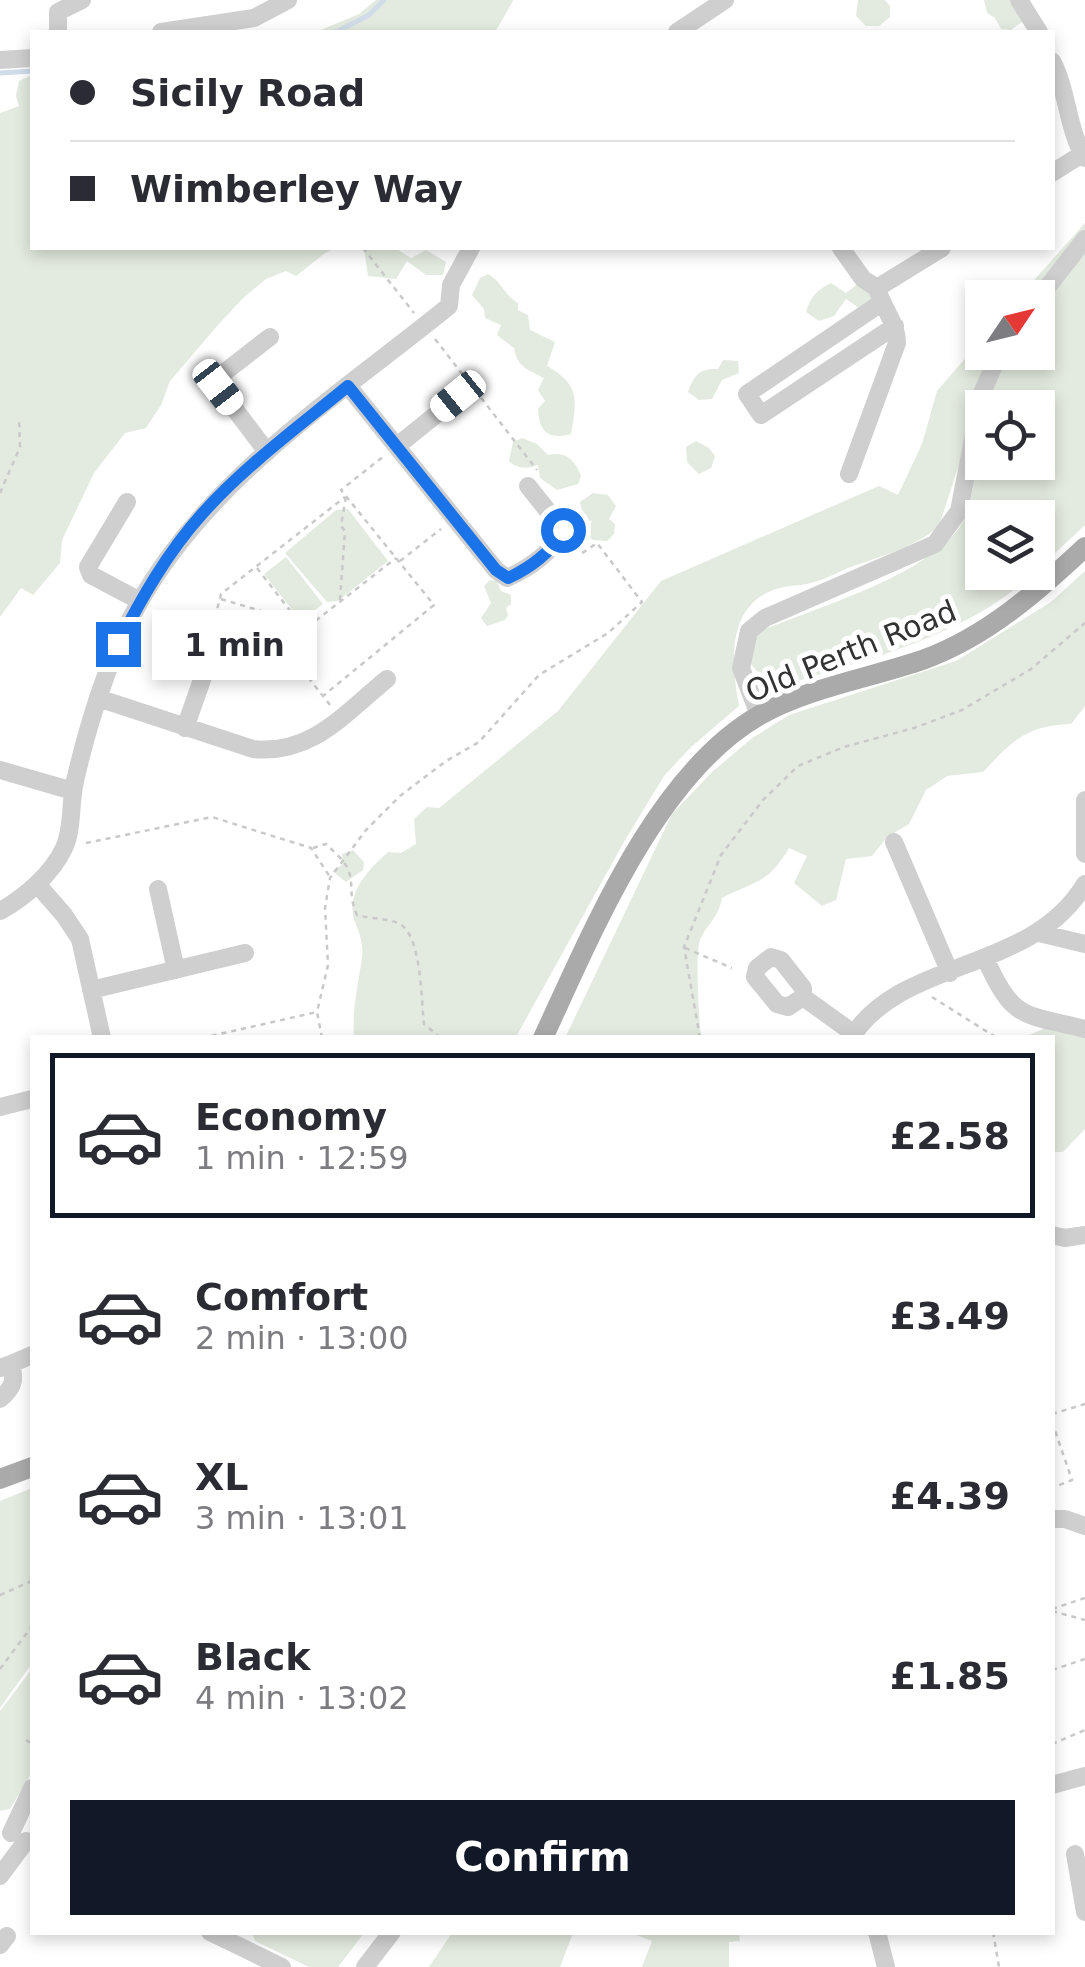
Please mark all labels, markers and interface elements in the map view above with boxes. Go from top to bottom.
text: Sicily Road [130,71,365,115]
text: Wimberley Way [130,167,463,211]
north arrow [965,280,1055,370]
map controls [965,280,1055,590]
car [188,354,248,420]
car [425,365,491,427]
button: locate [965,390,1055,480]
button: layers [965,500,1055,590]
route start [541,508,586,553]
street label: Old Perth Road [741,593,961,709]
callout: 1 min [153,609,318,679]
route end [96,622,141,667]
text: 1 min [184,626,285,664]
icon: car [75,1091,165,1181]
text: Economy [195,1095,387,1139]
text: £2.58 [890,1114,1010,1158]
text: 1 min · 12:59 [195,1139,409,1177]
icon: car [75,1271,165,1361]
text: Comfort [195,1275,368,1319]
text: £3.49 [890,1294,1010,1338]
text: 2 min · 13:00 [195,1319,409,1357]
icon: car [75,1451,165,1541]
text: XL [195,1455,249,1499]
text: £4.39 [890,1474,1010,1518]
text: 3 min · 13:01 [195,1499,409,1537]
icon: car [75,1631,165,1721]
text: Black [195,1635,310,1679]
text: £1.85 [890,1654,1010,1698]
text: 4 min · 13:02 [195,1679,409,1717]
button: Confirm [70,1800,1015,1915]

